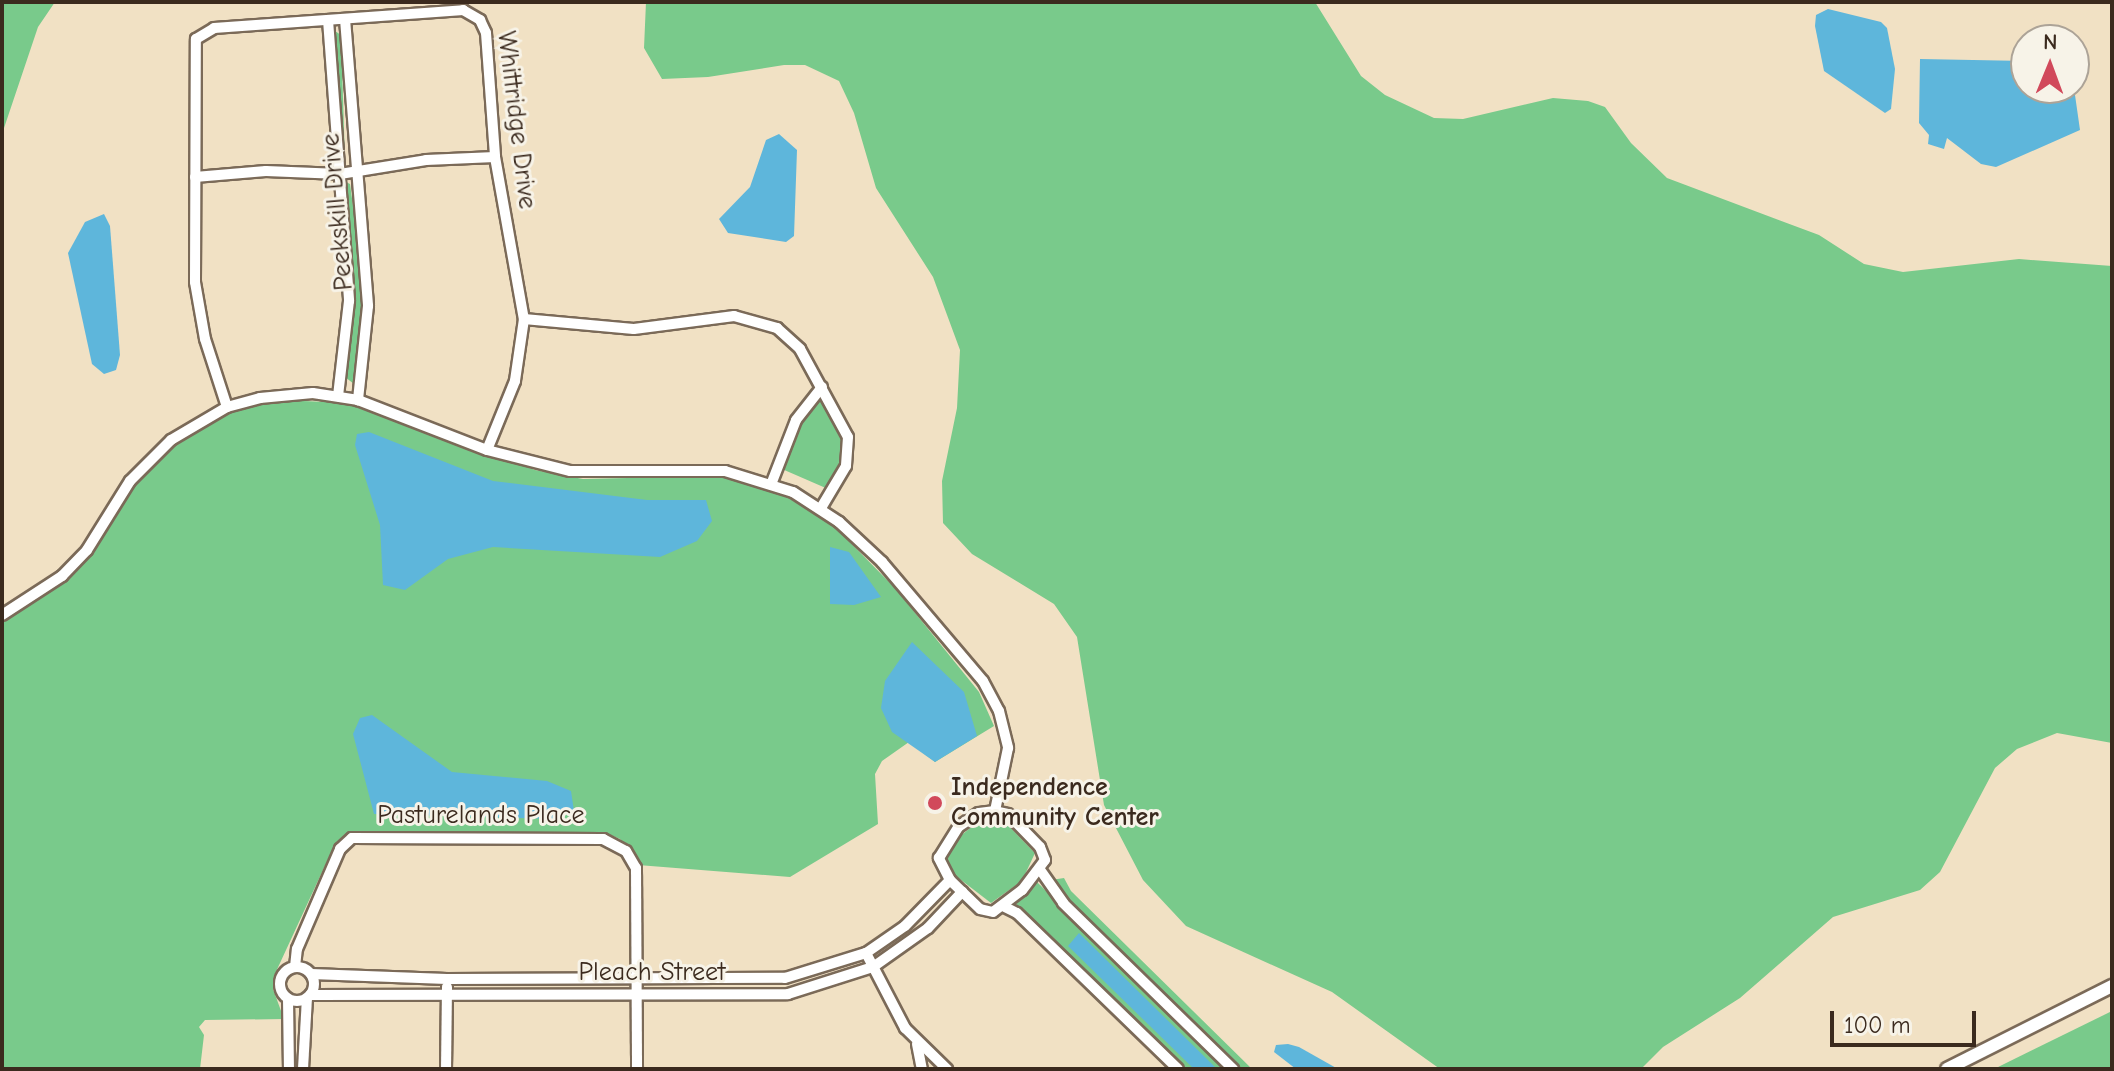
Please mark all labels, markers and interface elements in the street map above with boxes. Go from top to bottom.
north arrow [2010,24,2090,104]
street label: Whittridge Drive [490,29,542,211]
text: N [2043,29,2058,55]
street label: Peekskill Drive [316,132,360,292]
place label: Independence Community Center [951,772,1159,834]
marker: Independence Community Center [926,794,944,812]
street label: Pasturelands Place [377,800,585,832]
street label: Pleach Street [579,957,725,989]
scale bar [1834,995,1980,1045]
text: 100 m [1844,1011,1911,1039]

